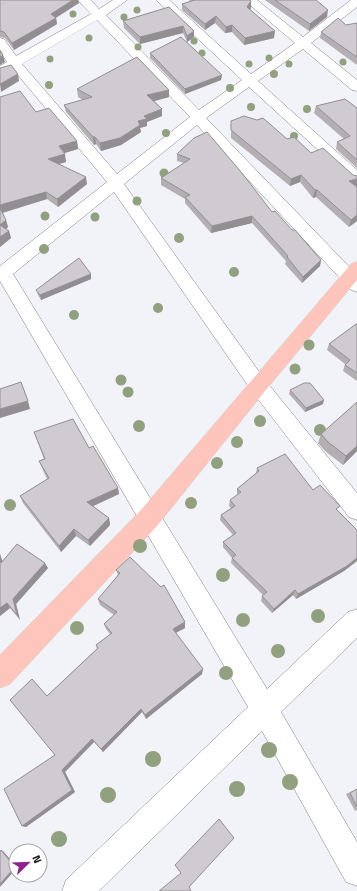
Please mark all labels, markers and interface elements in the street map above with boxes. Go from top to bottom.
north arrow [8,843,48,883]
text: N [28,852,46,866]

